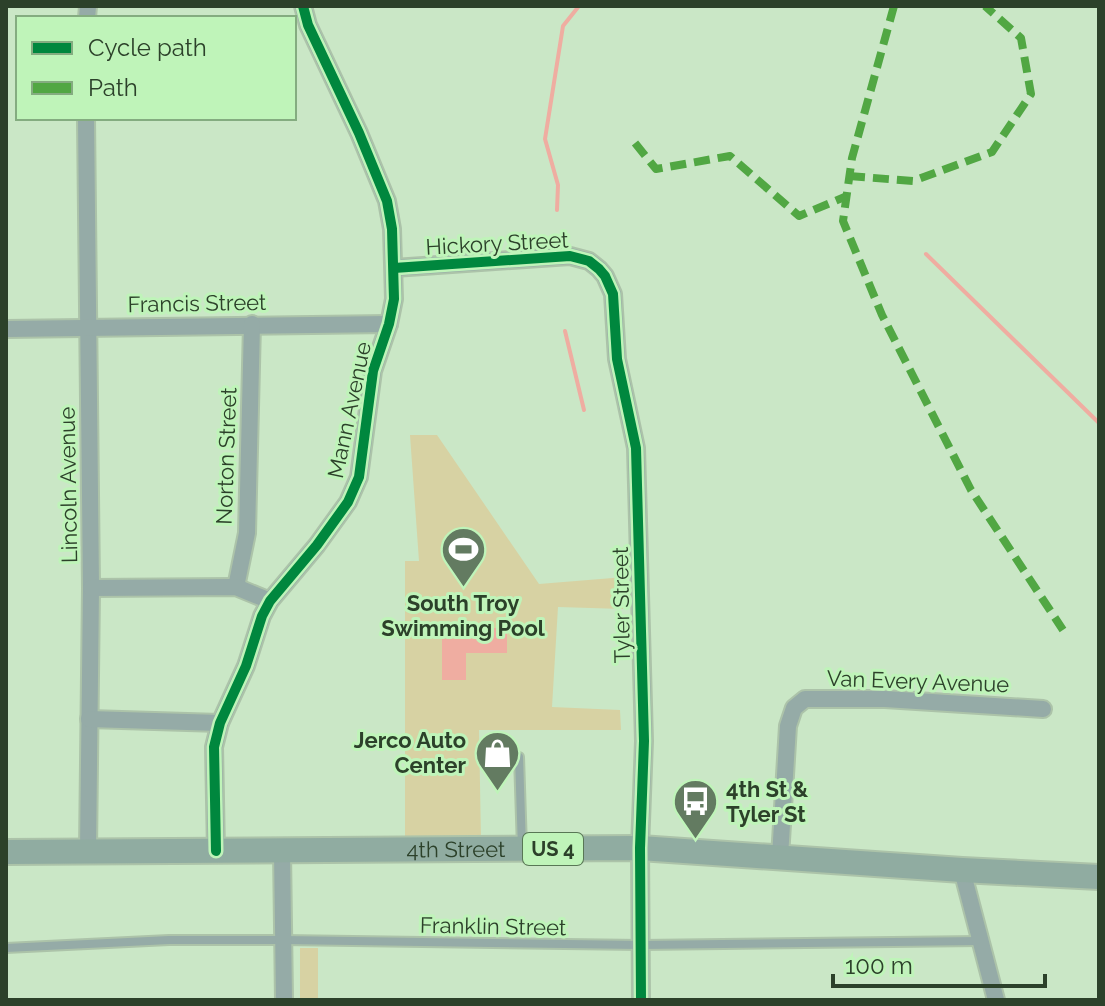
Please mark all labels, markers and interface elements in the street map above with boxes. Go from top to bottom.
legend [16,16,296,120]
text: Cycle path [88,33,207,62]
text: Path [88,73,138,102]
street label: Hickory Street [425,226,570,260]
street label: Francis Street [127,289,267,317]
street label: Mann Avenue [322,339,376,481]
street label: Norton Street [211,386,241,525]
street label: Lincoln Avenue [54,406,82,563]
sports icon: South Troy Swimming Pool [439,526,487,589]
street label: Tyler Street [607,546,635,663]
place label: South Troy Swimming Pool [381,590,546,641]
street label: Van Every Avenue [826,665,1010,697]
place label: Jerco Auto Center [354,727,466,778]
shop icon: Jerco Auto Center [473,729,521,792]
place label: 4th St & Tyler St [726,776,809,827]
bus stop icon: 4th St & Tyler St [671,778,719,841]
road number: US 4 [523,833,583,865]
street label: 4th Street [406,836,506,862]
street label: Franklin Street [420,912,567,940]
scale bar [833,938,1045,988]
text: 100 m [845,951,913,980]

